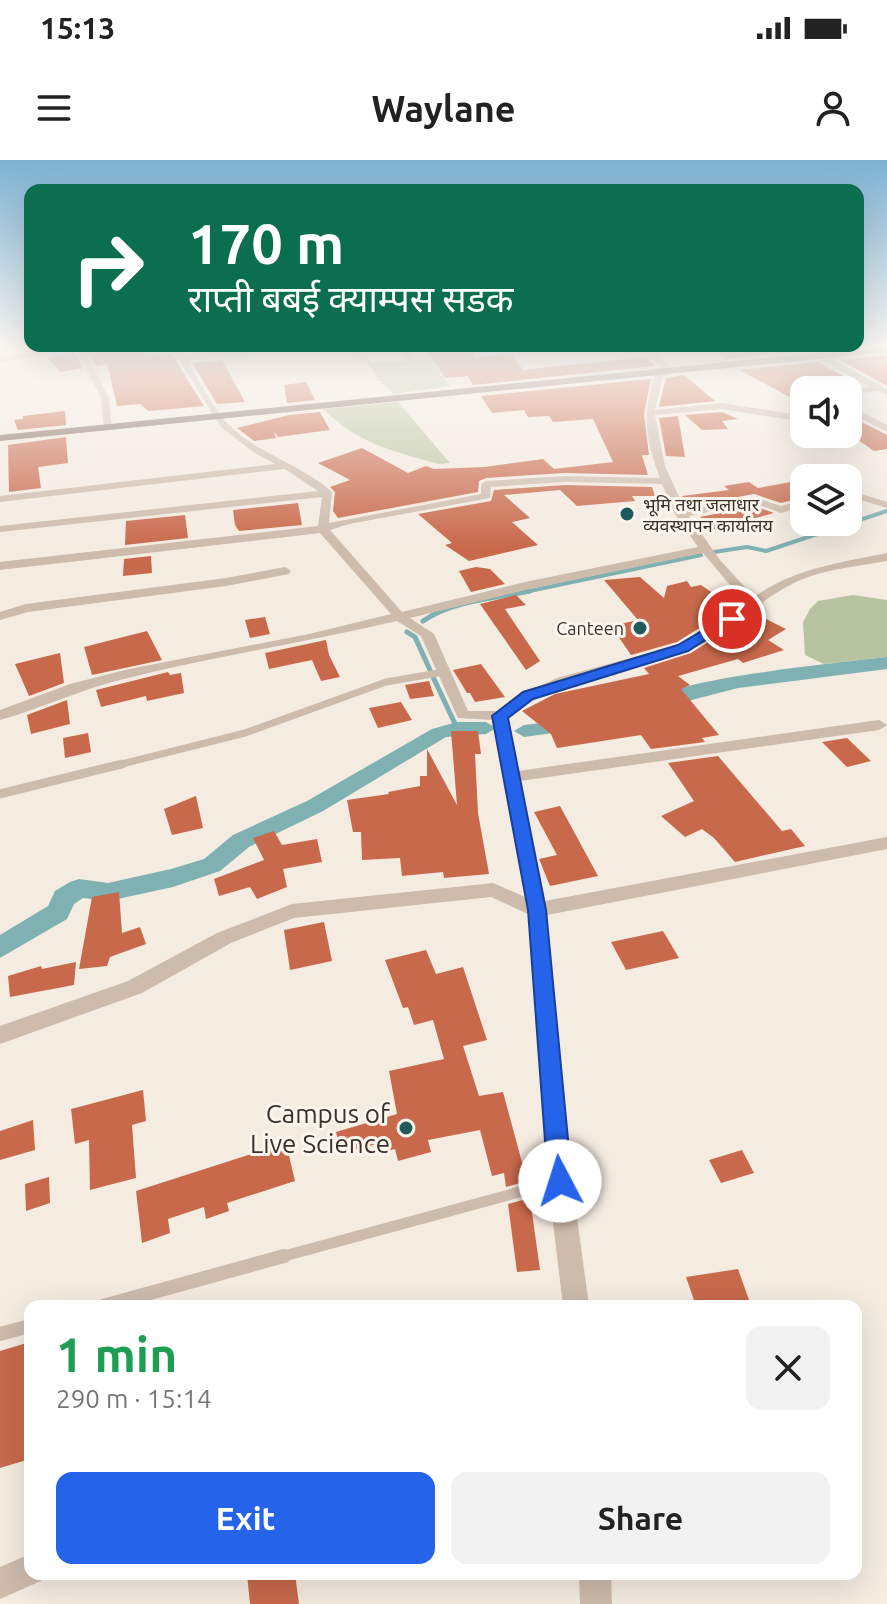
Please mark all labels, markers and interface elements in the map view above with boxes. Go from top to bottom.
text: 15:13 [40,11,115,45]
icon: menu [32,86,76,130]
icon: person [811,86,855,130]
text: Waylane [372,88,515,129]
text: 170 m [188,212,344,275]
icon: right [56,216,160,320]
text: राप्ती बबई क्याम्पस सडक [188,278,513,319]
map controls [790,376,862,536]
button: sound [790,376,862,448]
button: layers [790,464,862,536]
place label: भूमि तथा जलाधार व्यवस्थापन कार्यालय [643,494,774,535]
marker: भूमि तथा जलाधार व्यवस्थापन कार्यालय [618,505,636,523]
pin [698,585,766,653]
icon: arrive [710,597,754,641]
place label: Canteen [556,618,624,638]
marker: Canteen [631,619,649,637]
place label: Campus of Live Science [250,1099,391,1158]
marker: Campus of Live Science [397,1119,415,1137]
position arrow [518,1139,602,1223]
button: close [746,1326,830,1410]
text: 1 min [56,1327,177,1381]
text: 290 m · 15:14 [56,1384,212,1413]
button: Exit [56,1472,435,1564]
button: Share [451,1472,830,1564]

